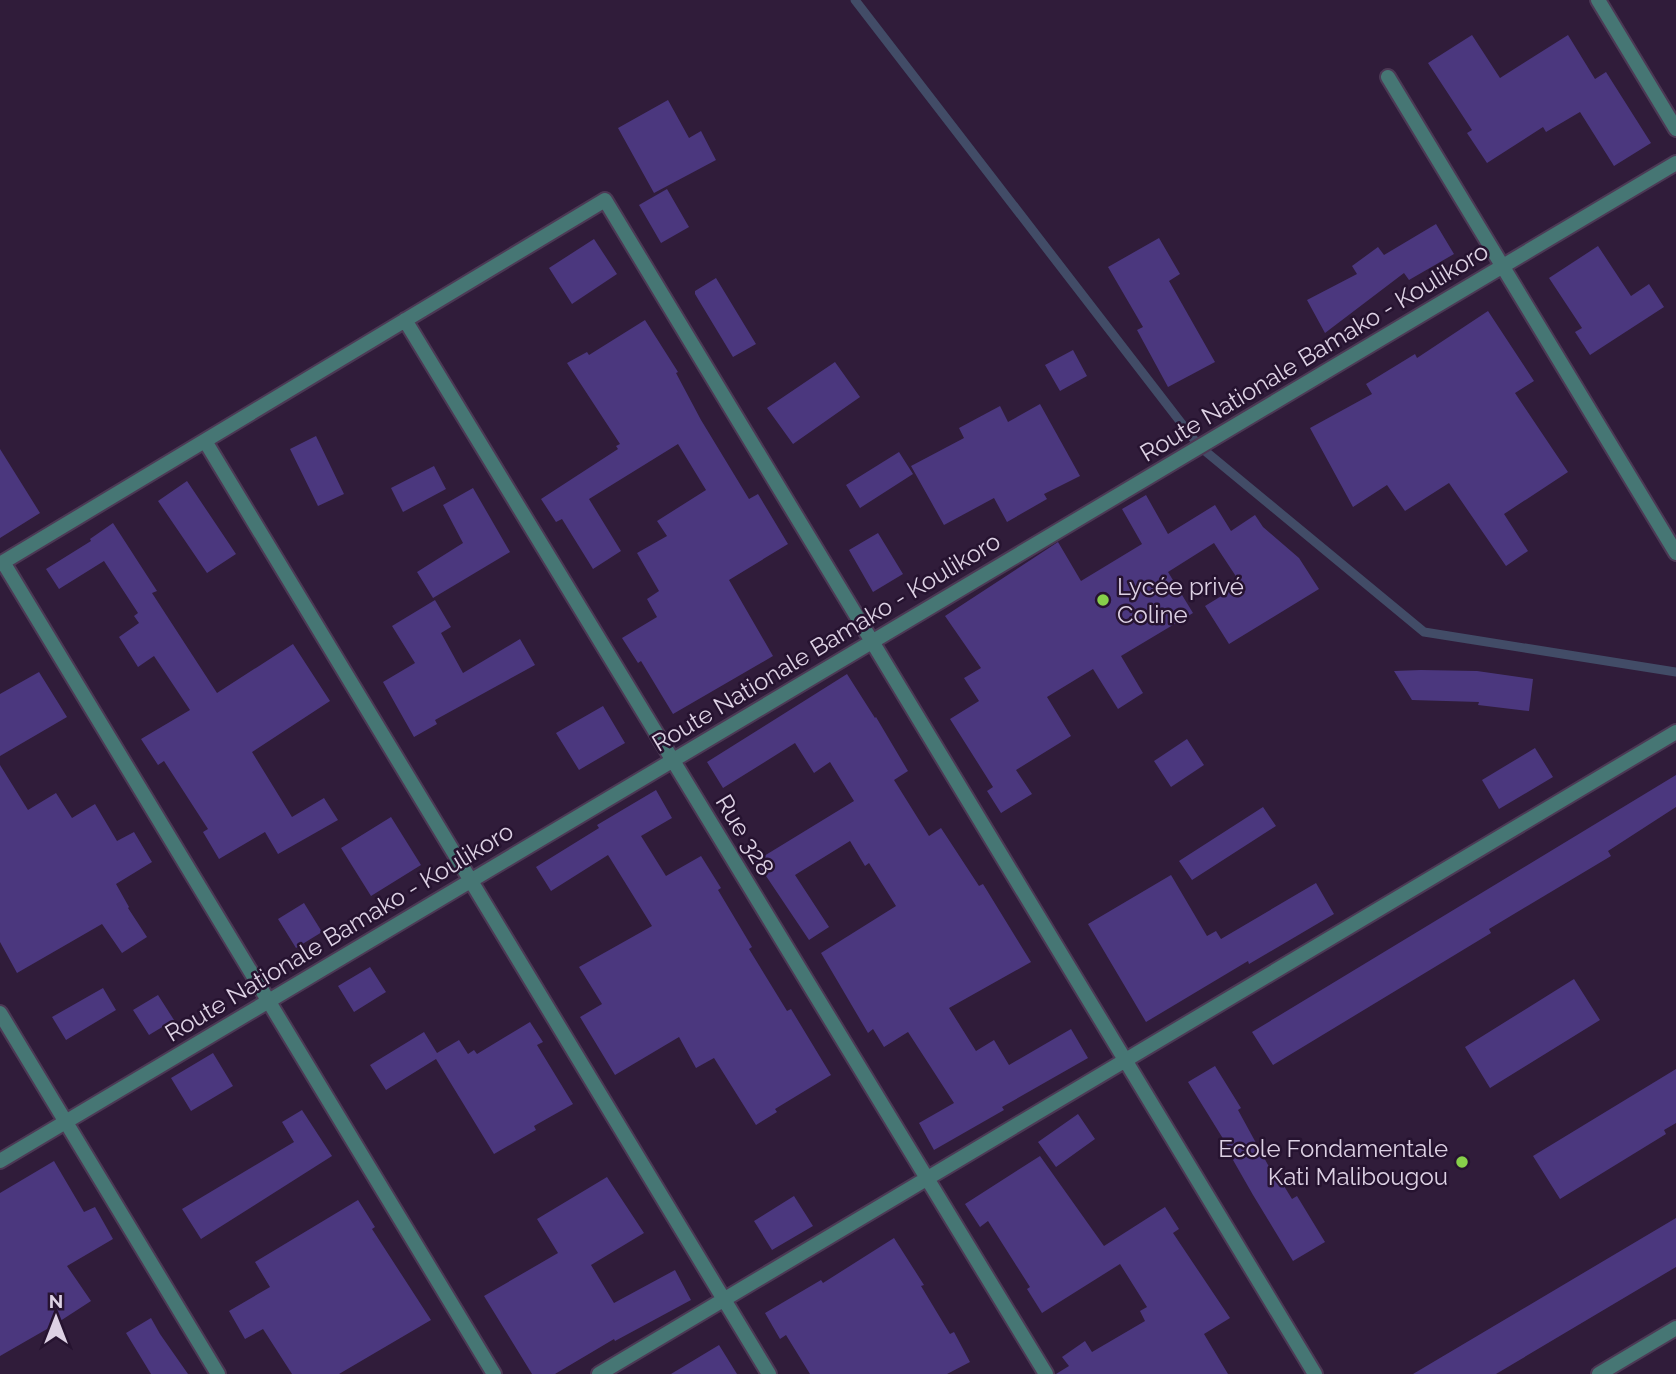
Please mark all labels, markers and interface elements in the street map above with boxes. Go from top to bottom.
street label: Route Nationale Bamako - Koulikoro [1135,236,1493,468]
street label: Route Nationale Bamako - Koulikoro [647,526,1005,758]
place label: Lycée privé Coline [1117,572,1244,629]
marker: Lycée privé Coline [1095,592,1111,608]
street label: Rue 328 [710,789,780,881]
street label: Route Nationale Bamako - Koulikoro [160,816,518,1048]
place label: Ecole Fondamentale Kati Malibougou [1218,1134,1448,1191]
marker: Ecole Fondamentale Kati Malibougou [1454,1154,1470,1170]
north arrow [21,1283,91,1353]
text: N [49,1290,63,1312]

